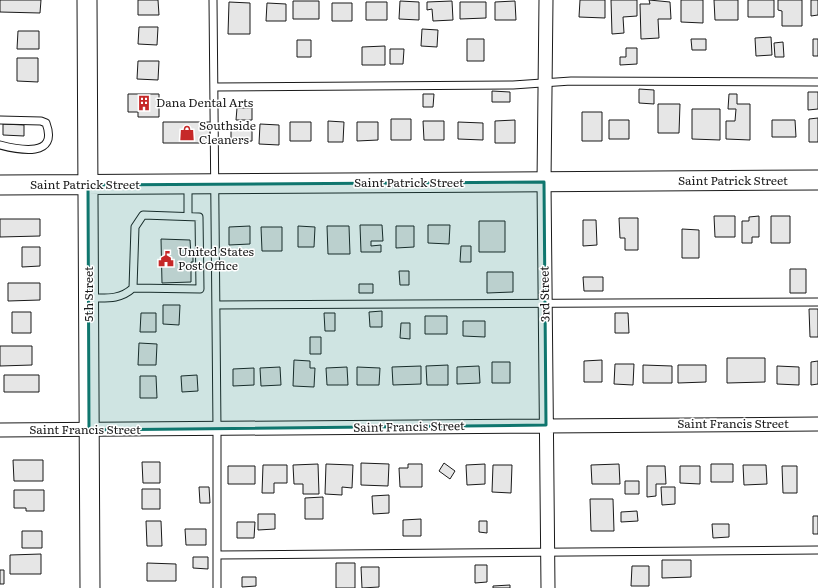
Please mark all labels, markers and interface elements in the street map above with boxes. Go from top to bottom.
place label: Dana Dental Arts [156,93,254,111]
building icon: Dana Dental Arts [135,94,153,112]
place label: Southside Cleaners [199,116,256,148]
shop icon: Southside Cleaners [178,124,196,142]
street label: Saint Patrick Street [678,171,788,189]
street label: Saint Patrick Street [354,173,464,191]
street label: Saint Patrick Street [30,175,140,193]
place label: United States Post Office [178,242,255,274]
public building icon: United States Post Office [157,250,175,268]
street label: 5th Street [79,266,97,322]
street label: 3rd Street [535,266,553,322]
street label: Saint Francis Street [677,414,789,432]
street label: Saint Francis Street [353,416,465,436]
street label: Saint Francis Street [29,420,141,438]

